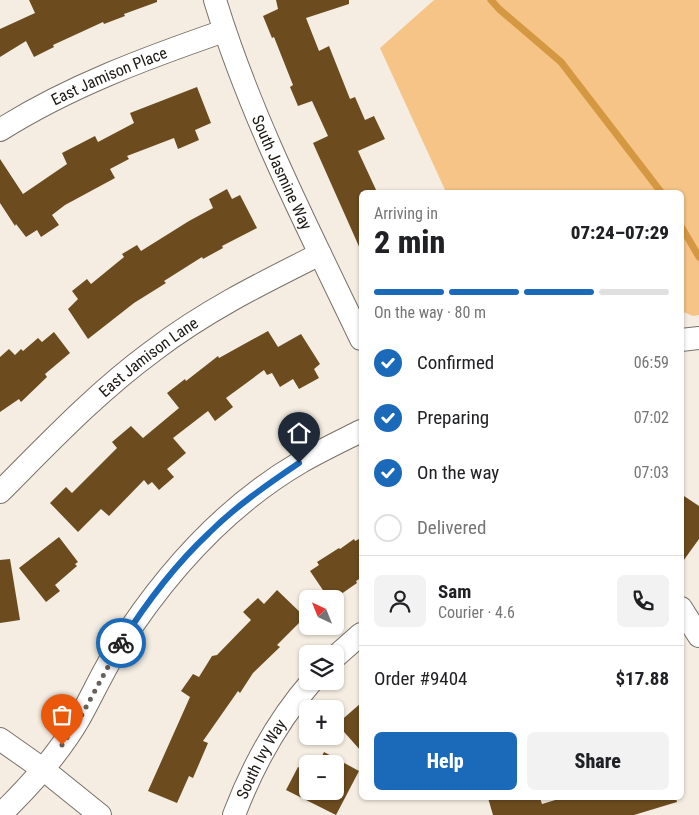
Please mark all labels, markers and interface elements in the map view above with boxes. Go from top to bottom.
street label: East Jamison Place [48,43,170,109]
street label: South Jasmine Way [248,112,317,233]
text: Arriving in [374,204,438,223]
text: 07:24–07:29 [571,221,669,244]
text: 2 min [374,223,445,261]
text: On the way · 80 m [374,303,486,322]
street label: East Jamison Lane [95,313,201,401]
icon: check [374,349,402,377]
text: Confirmed [417,351,494,374]
text: 06:59 [634,353,669,372]
icon: check [374,404,402,432]
text: Preparing [417,406,489,429]
text: 07:02 [634,408,669,427]
pin [278,412,320,463]
icon: home [285,419,313,447]
icon: check [374,459,402,487]
text: On the way [417,461,499,484]
text: 07:03 [634,463,669,482]
text: Delivered [417,516,486,539]
button: person [374,575,426,627]
button: phone [617,575,669,627]
text: Sam [438,580,471,603]
north arrow [299,590,344,635]
map controls [299,590,344,800]
text: Courier · 4.6 [438,603,515,622]
courier [96,618,146,668]
icon: bike [107,629,135,657]
button: layers [299,645,344,690]
text: Order #9404 [374,667,467,690]
text: $17.88 [615,667,669,690]
pin [41,694,83,745]
button: + [299,700,344,745]
icon: bag [48,701,76,729]
street label: South Ivy Way [232,715,290,802]
button: Help [374,732,517,790]
button: Share [527,732,669,790]
button: − [299,755,344,800]

